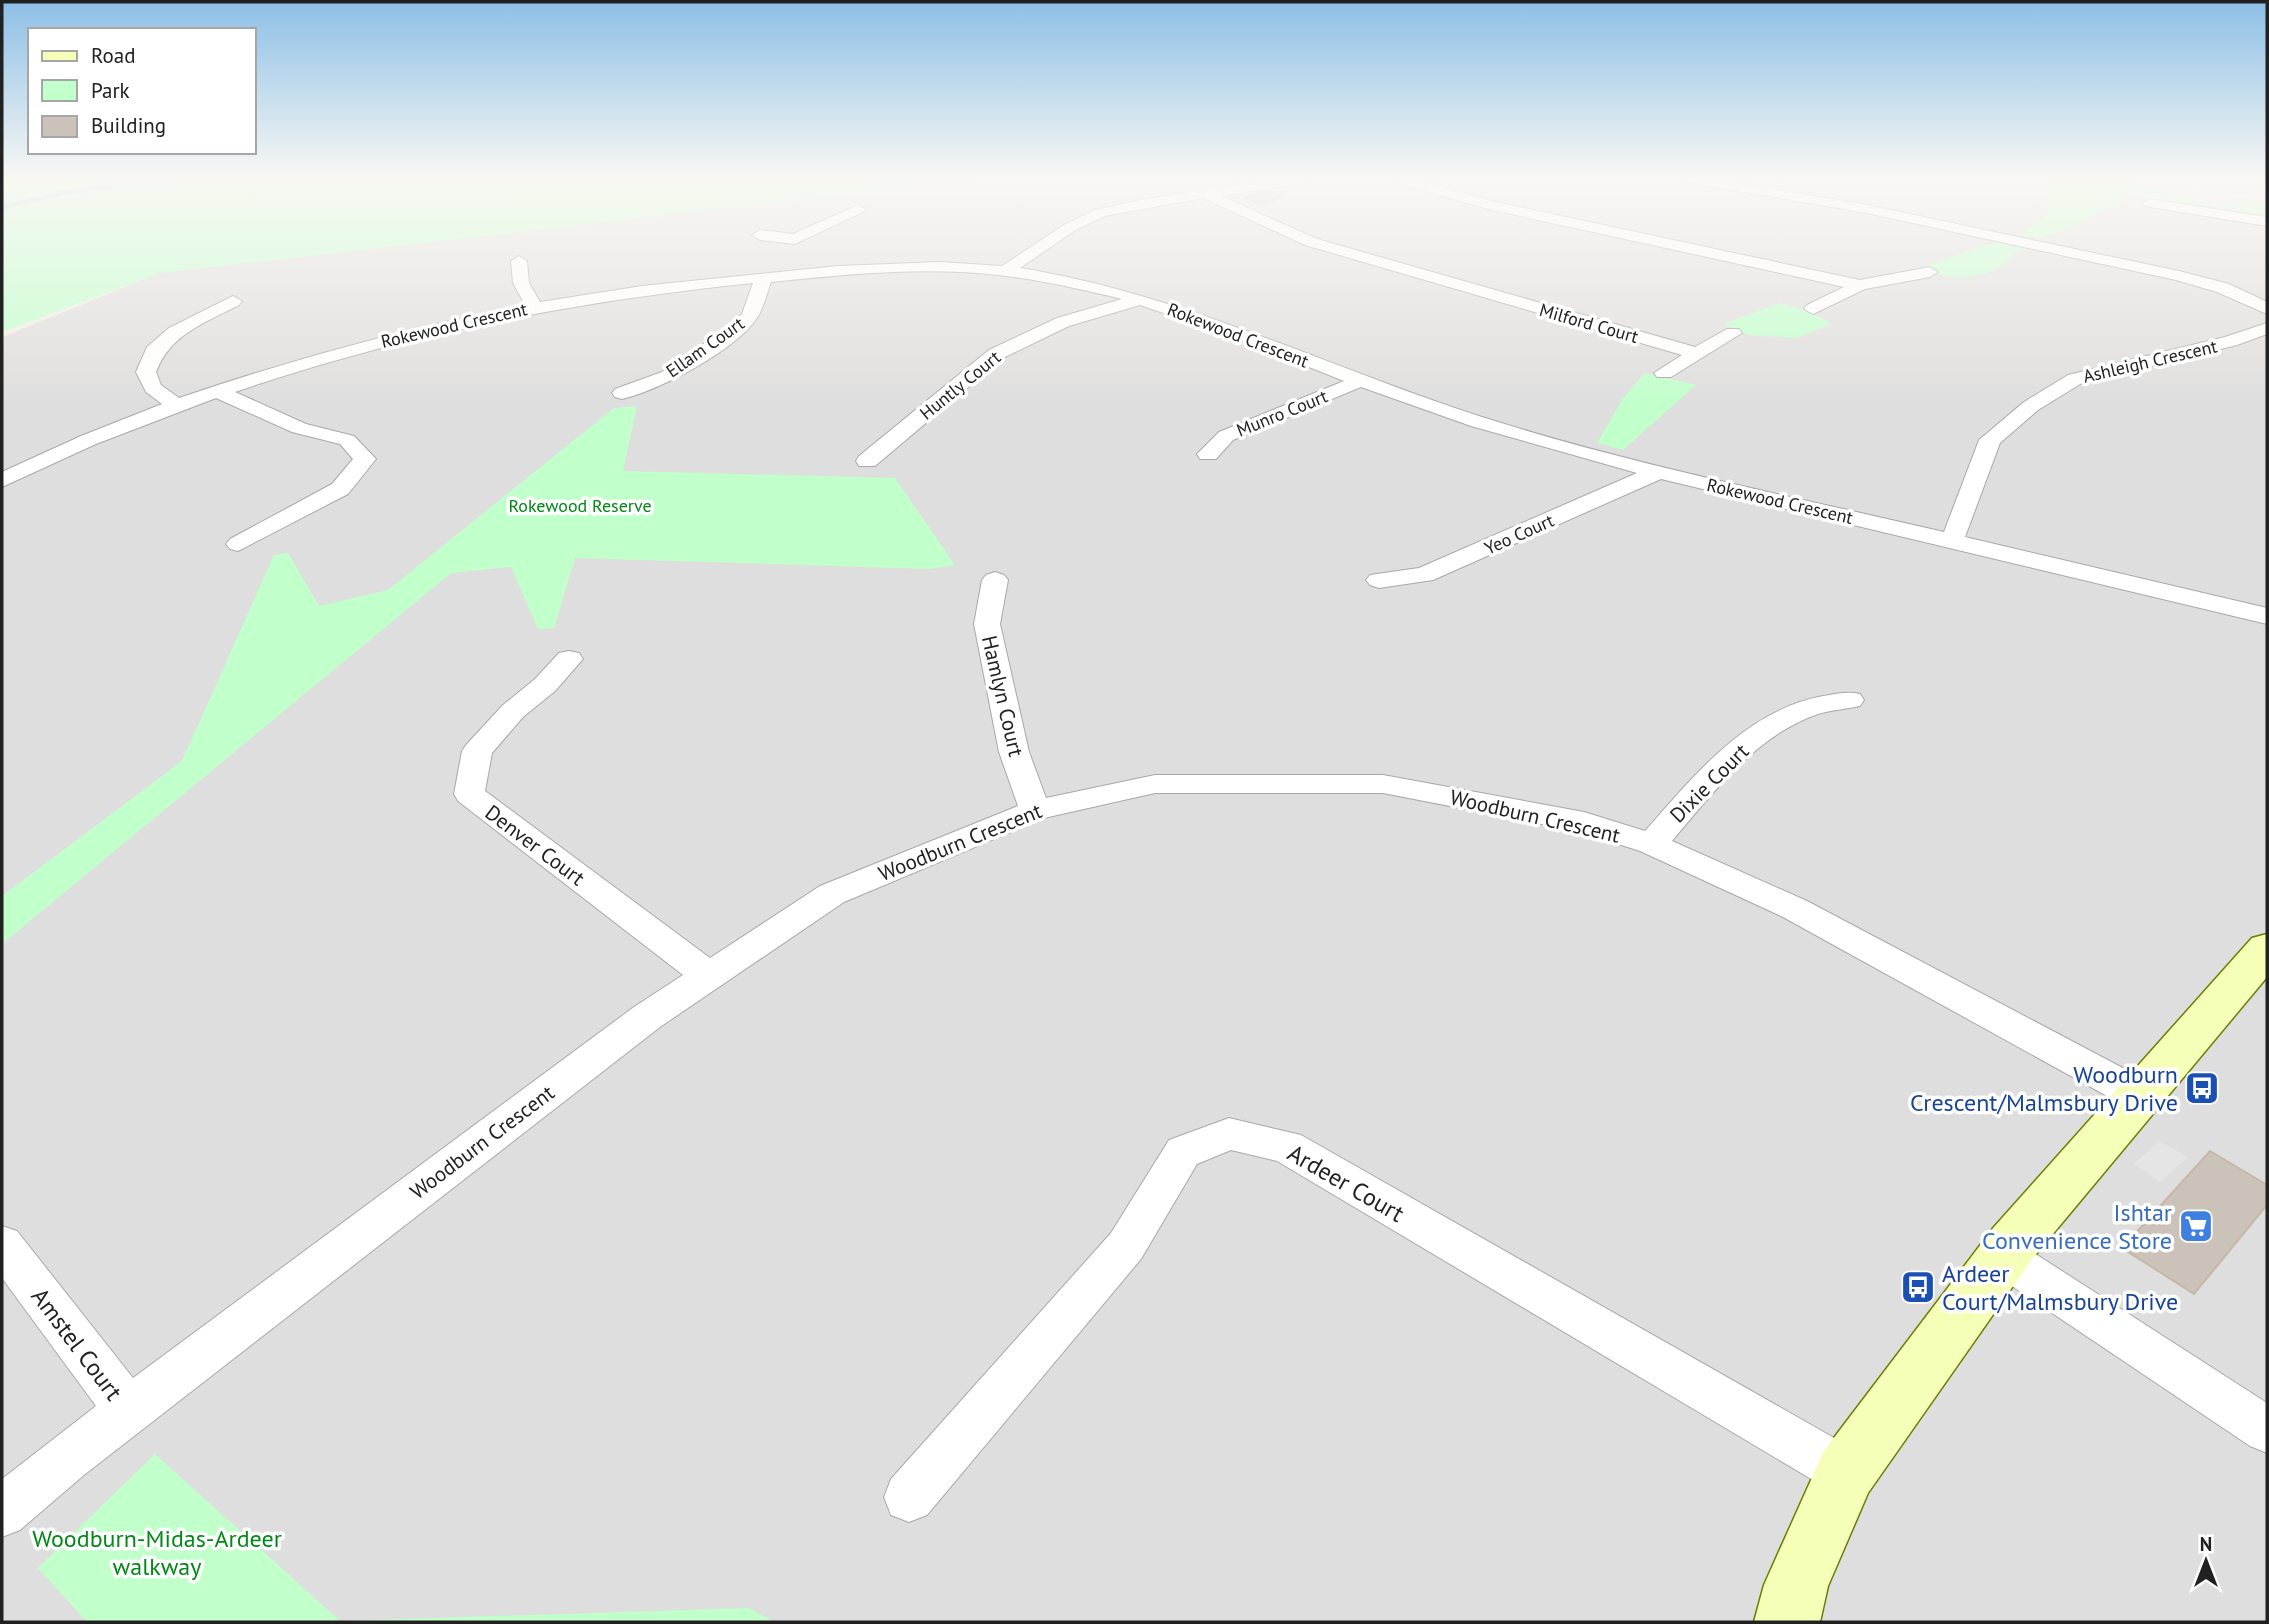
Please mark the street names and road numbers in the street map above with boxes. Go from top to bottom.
street label: Rokewood Crescent [379,297,529,353]
street label: Rokewood Crescent [1164,298,1312,372]
street label: Milford Court [1537,298,1641,348]
street label: Ellam Court [661,312,749,382]
street label: Ashleigh Crescent [2081,334,2219,388]
street label: Huntly Court [915,345,1005,425]
street label: Munro Court [1233,384,1331,442]
street label: Rokewood Crescent [1705,473,1855,529]
street label: Yeo Court [1481,509,1557,559]
street label: Hamlyn Court [976,633,1030,759]
street label: Dixie Court [1664,738,1754,828]
street label: Woodburn Crescent [1447,783,1623,849]
street label: Woodburn Crescent [874,797,1046,887]
street label: Denver Court [480,799,590,891]
street label: Woodburn Crescent [404,1079,560,1205]
street label: Ardeer Court [1282,1137,1410,1229]
street label: Amstel Court [25,1282,129,1406]

